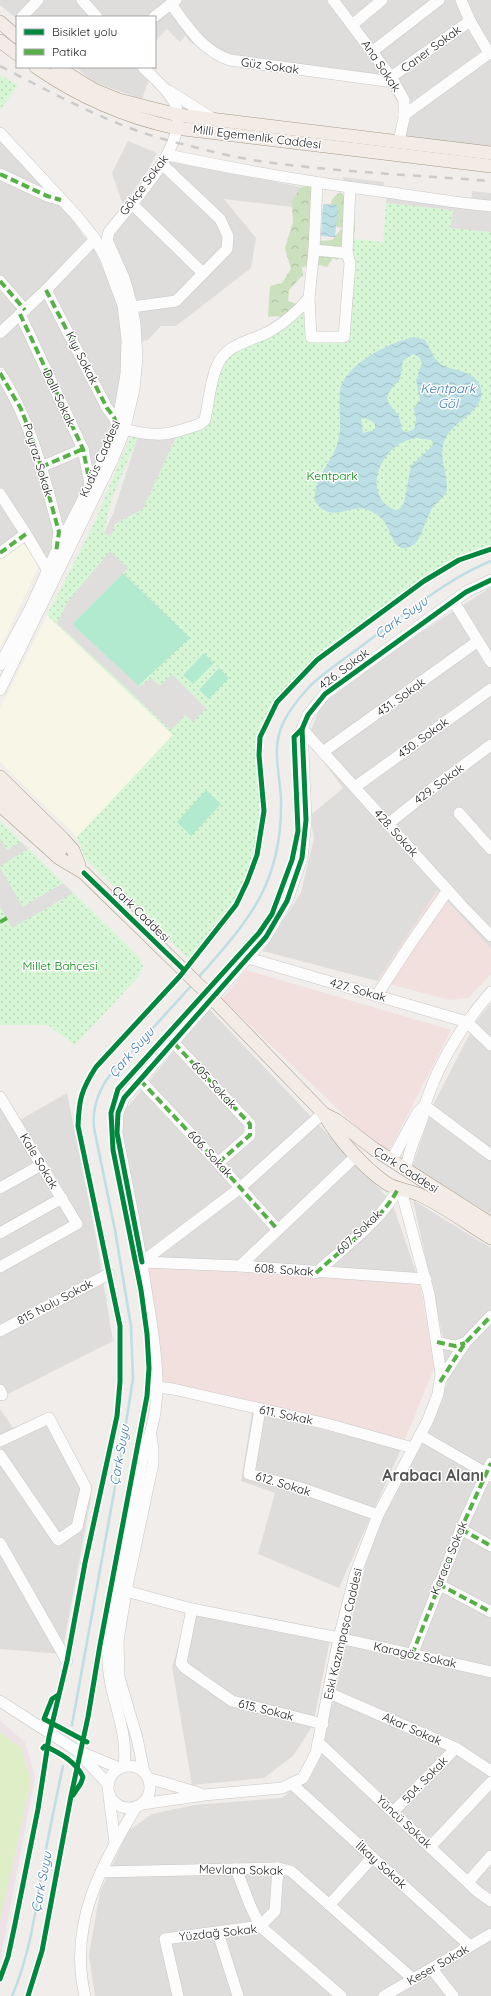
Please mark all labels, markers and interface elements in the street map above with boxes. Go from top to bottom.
legend [16,16,156,68]
street label: Caner Sokak [398,22,464,75]
text: Bisiklet yolu [52,24,117,39]
street label: Ana Sokak [359,37,404,95]
text: Patika [52,44,87,59]
street label: Güz Sokak [240,54,300,77]
street label: Milli Egemenlik Caddesi [192,121,322,152]
street label: Gökçe Sokak [116,151,171,218]
street label: Kıyı Sokak [63,329,102,387]
street label: Dallı Sokak [40,367,79,429]
water label: Kentpark Göl [420,380,477,411]
street label: Kudüs Caddesi [76,418,123,500]
street label: Poyraz Sokak [20,421,57,498]
park label: Kentpark [306,468,358,483]
water label: Çark Suyu [371,592,431,642]
street label: 426. Sokak [316,645,372,692]
street label: 431. Sokak [373,674,428,719]
street label: 430. Sokak [394,714,451,761]
street label: 429. Sokak [411,760,467,807]
street label: 428. Sokak [371,806,422,860]
street label: Çark Caddesi [109,883,173,945]
park label: Millet Bahçesi [22,958,98,973]
street label: 427. Sokak [328,974,388,1005]
water label: Çark Suyu [105,1023,158,1080]
street label: 605. Sokak [189,1058,240,1111]
street label: 606. Sokak [185,1127,236,1181]
street label: Kale Sokak [17,1130,62,1191]
street label: Çark Caddesi [371,1143,441,1196]
street label: 607. Sokak [333,1206,385,1257]
street label: 608. Sokak [254,1260,314,1279]
street label: 815 Nolu Sokak [14,1275,95,1328]
street label: 611. Sokak [258,1401,314,1428]
water label: Çark Suyu [106,1423,132,1487]
district label: Arabacı Alanı [382,1465,484,1485]
street label: 612. Sokak [254,1468,313,1499]
street label: Karaca Sokak [427,1519,470,1597]
street label: Eski Kazımpaşa Caddesi [320,1567,365,1701]
street label: Karagöz Sokak [372,1638,458,1671]
street label: 615. Sokak [237,1695,295,1724]
street label: Akar Sokak [380,1709,444,1748]
street label: 504. Sokak [399,1753,451,1806]
street label: Yüncü Sokak [373,1792,435,1851]
street label: İlkay Sokak [353,1838,410,1891]
water label: Çark Suyu [27,1850,55,1914]
street label: Mevlana Sokak [199,1861,283,1878]
street label: Yüzdağ Sokak [178,1921,258,1944]
street label: Keser Sokak [404,1941,471,1988]

